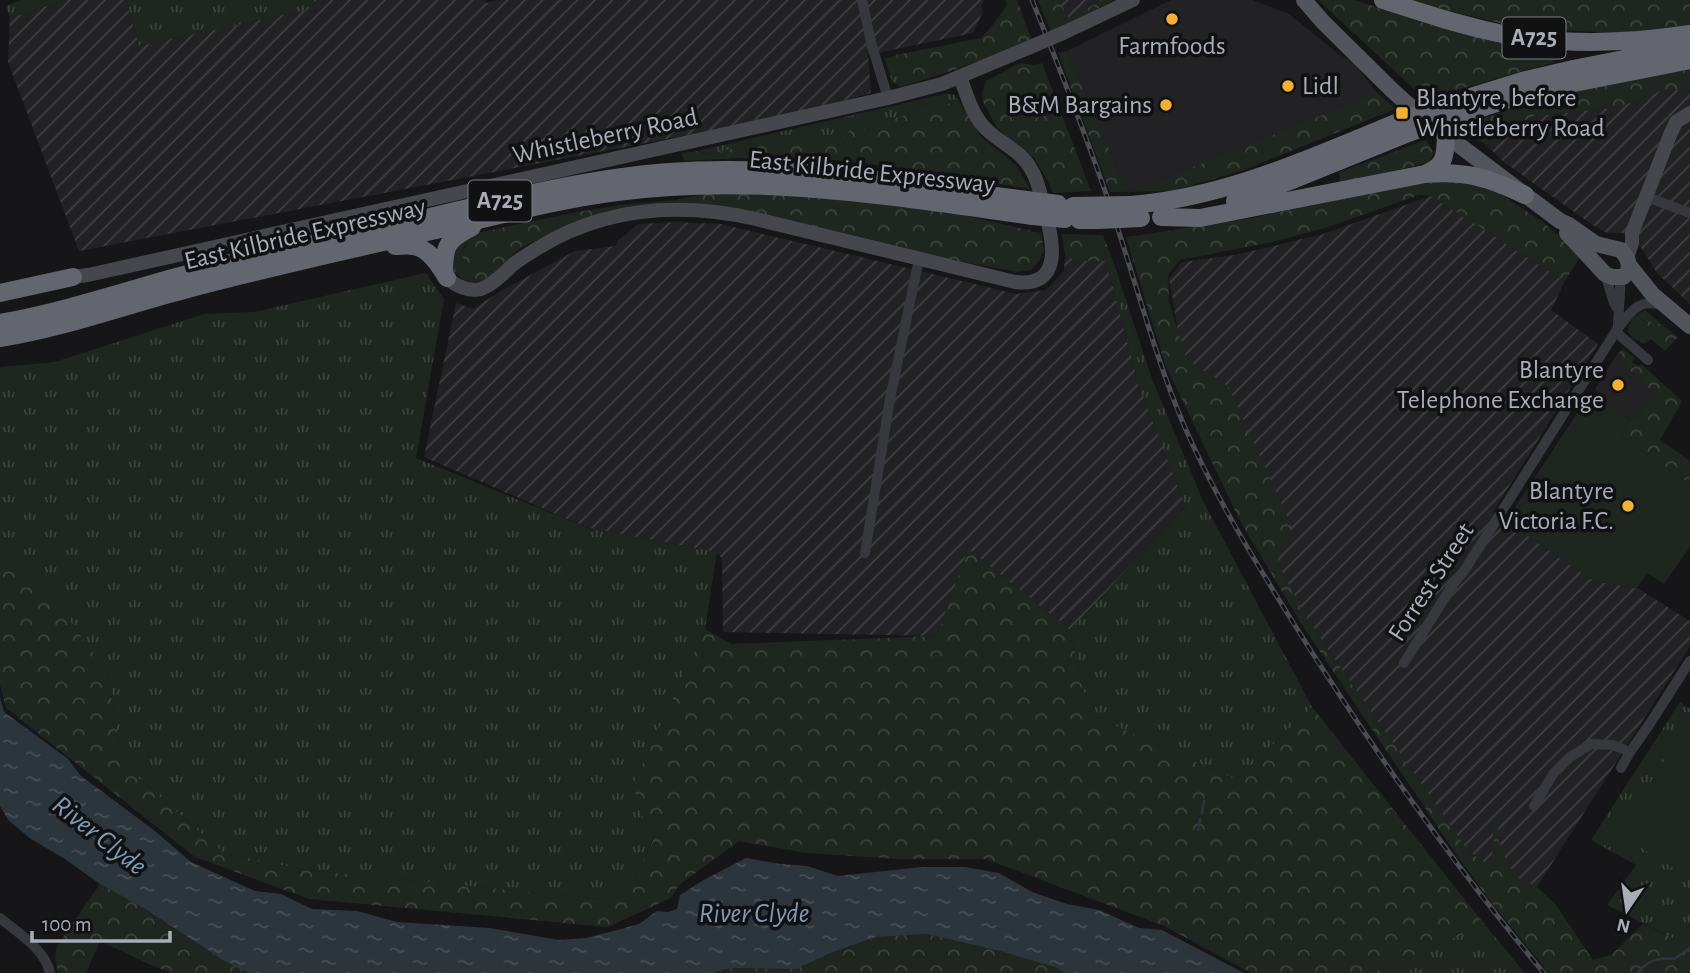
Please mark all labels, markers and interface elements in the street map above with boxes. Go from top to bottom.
marker: Farmfoods [1164,11,1180,27]
road number: A725 [1502,18,1566,58]
place label: Farmfoods [1118,33,1226,59]
place label: Lidl [1302,73,1339,99]
marker: Lidl [1280,78,1296,94]
place label: Blantyre, before Whistleberry Road [1416,85,1605,141]
place label: B&M Bargains [1007,92,1152,118]
marker: B&M Bargains [1158,97,1174,113]
street label: Whistleberry Road [510,104,700,168]
marker: Blantyre, before Whistleberry Road [1394,105,1410,121]
street label: East Kilbride Expressway [748,146,996,198]
road number: A725 [468,181,532,222]
street label: East Kilbride Expressway [182,194,428,274]
place label: Blantyre Telephone Exchange [1397,357,1604,413]
marker: Blantyre Telephone Exchange [1610,377,1626,393]
place label: Blantyre Victoria F.C. [1499,478,1614,534]
marker: Blantyre Victoria F.C. [1620,498,1636,514]
street label: Forrest Street [1383,518,1479,646]
water label: River Clyde [47,791,151,881]
north arrow [1592,875,1662,945]
scale bar [32,900,170,944]
water label: River Clyde [699,900,809,928]
text: 100 m [42,914,92,935]
text: N [1615,914,1632,936]

